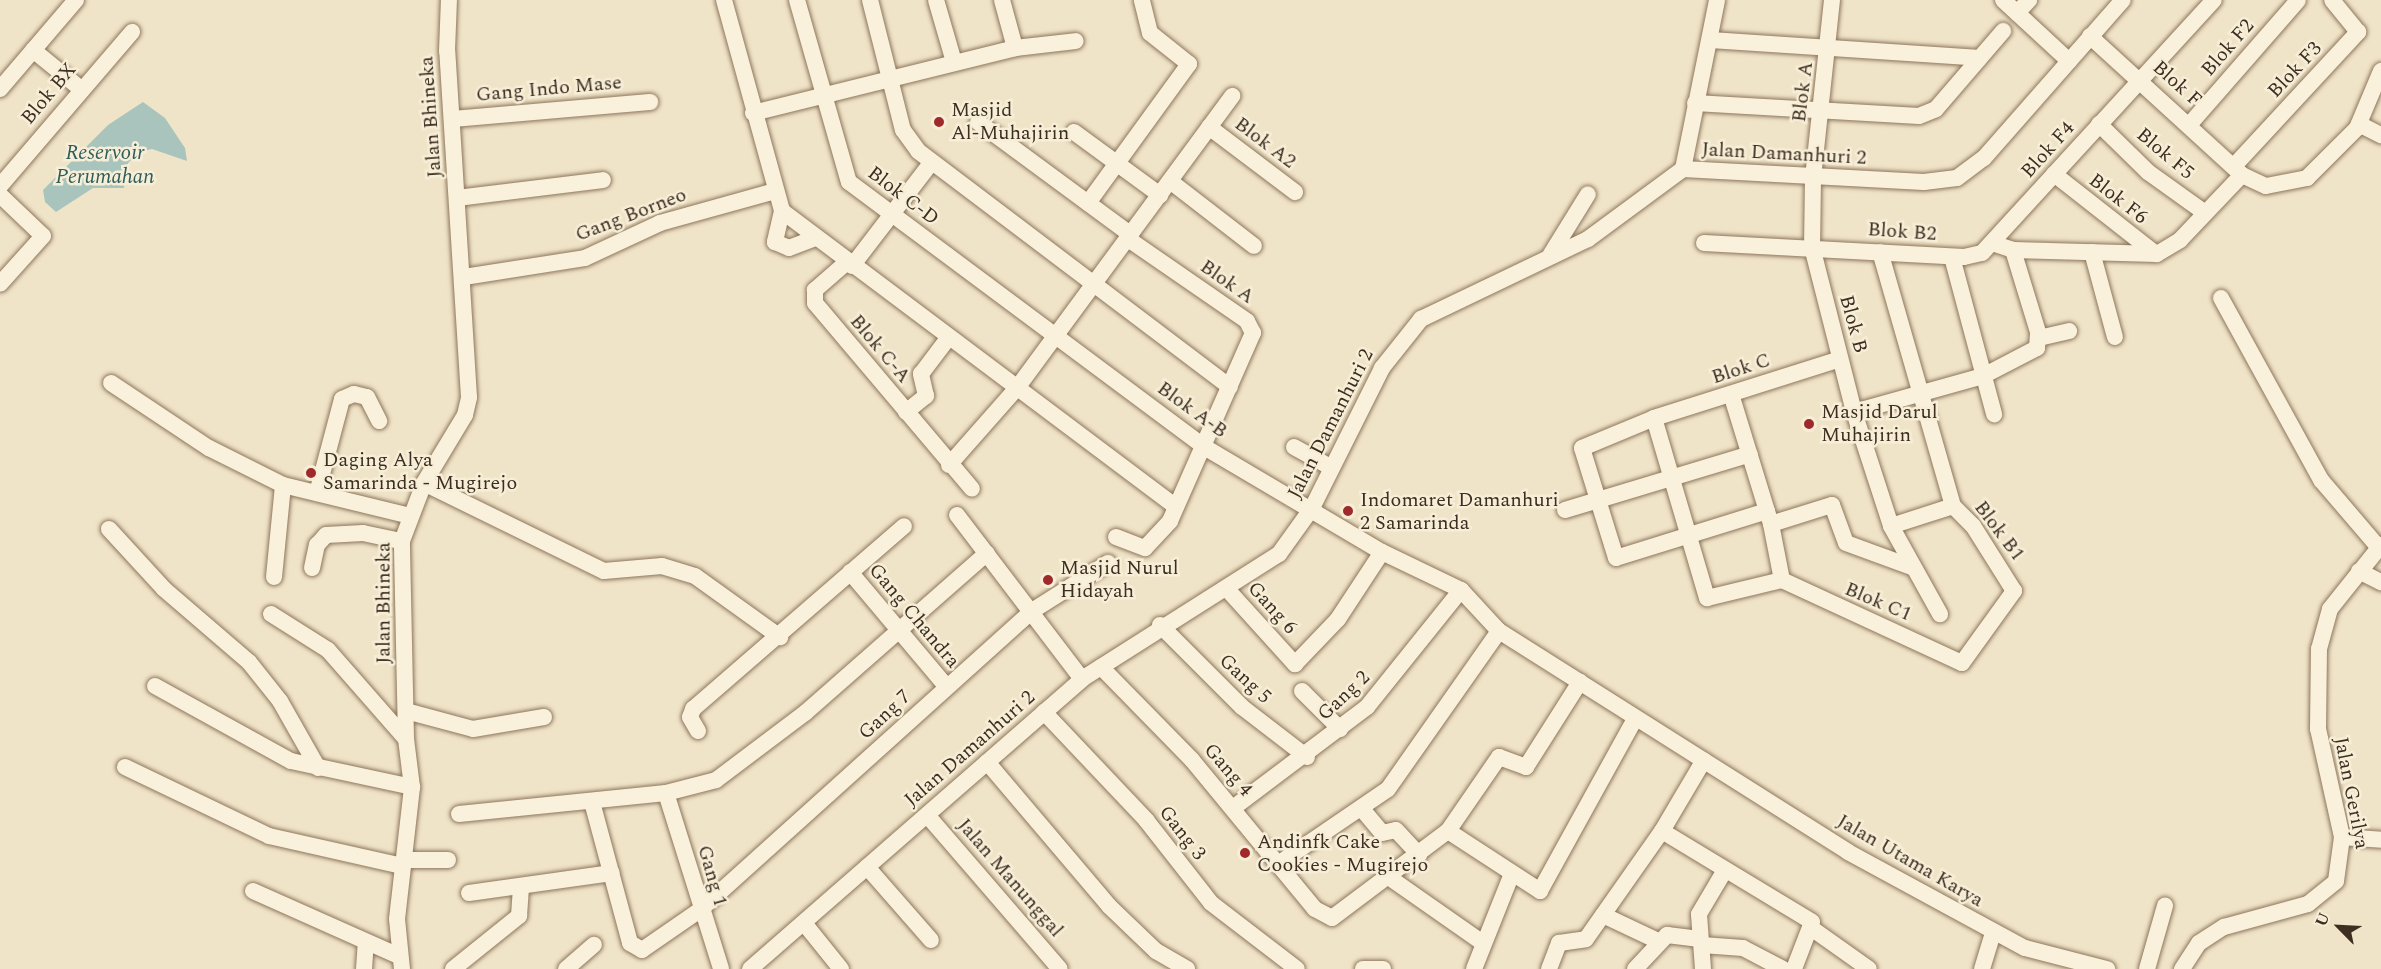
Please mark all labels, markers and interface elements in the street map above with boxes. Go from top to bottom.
street label: Blok F2 [2197,14,2259,82]
street label: Blok F3 [2263,37,2327,103]
street label: Jalan Bhineka [415,55,447,179]
street label: Blok F [2147,56,2207,112]
street label: Blok BX [16,58,82,130]
street label: Blok A [1787,60,1819,124]
street label: Gang Indo Mase [475,71,623,107]
place label: Masjid Al-Muhajirin [951,98,1069,145]
street label: Blok A2 [1230,112,1300,174]
marker: Masjid Al-Muhajirin [932,115,946,129]
street label: Blok F4 [2016,117,2080,183]
street label: Blok F5 [2131,123,2199,185]
street label: Jalan Damanhuri 2 [1701,138,1867,170]
water label: Reservoir Perumahan [56,140,154,190]
street label: Blok C-D [863,161,943,231]
street label: Blok F6 [2084,169,2152,229]
street label: Gang Borneo [572,183,690,247]
street label: Blok B2 [1867,218,1937,246]
street label: Blok A [1195,255,1259,309]
street label: Blok B [1834,292,1872,356]
street label: Blok C-A [844,310,916,388]
street label: Jalan Damanhuri 2 [1283,345,1379,503]
street label: Blok C [1709,348,1773,390]
street label: Blok A-B [1152,377,1232,443]
place label: Masjid Darul Muhajirin [1821,400,1938,447]
marker: Masjid Darul Muhajirin [1802,417,1816,431]
place label: Daging Alya Samarinda - Mugirejo [323,449,517,496]
marker: Daging Alya Samarinda - Mugirejo [304,466,318,480]
place label: Indomaret Damanhuri 2 Samarinda [1360,488,1559,535]
street label: Blok B1 [1969,496,2029,566]
marker: Indomaret Damanhuri 2 Samarinda [1341,504,1355,518]
street label: Jalan Bhineka [372,542,396,664]
place label: Masjid Nurul Hidayah [1060,556,1179,603]
street label: Gang Chandra [863,559,965,673]
marker: Masjid Nurul Hidayah [1041,573,1055,587]
street label: Gang 6 [1242,577,1302,639]
street label: Blok C1 [1841,577,1915,627]
street label: Gang 5 [1214,649,1276,709]
street label: Gang 2 [1313,666,1375,726]
street label: Gang 7 [854,685,916,745]
street label: Jalan Damanhuri 2 [900,686,1040,812]
street label: Jalan Gerilya [2328,735,2374,851]
street label: Gang 4 [1198,739,1258,801]
street label: Gang 3 [1153,801,1211,865]
street label: Jalan Utama Karya [1833,809,1987,913]
street label: Jalan Manunggal [952,814,1068,942]
place label: Andinfk Cake Cookies - Mugirejo [1257,830,1428,877]
street label: Gang 1 [692,843,732,909]
marker: Andinfk Cake Cookies - Mugirejo [1238,846,1252,860]
north arrow [2309,897,2369,957]
text: U [2309,909,2336,931]

